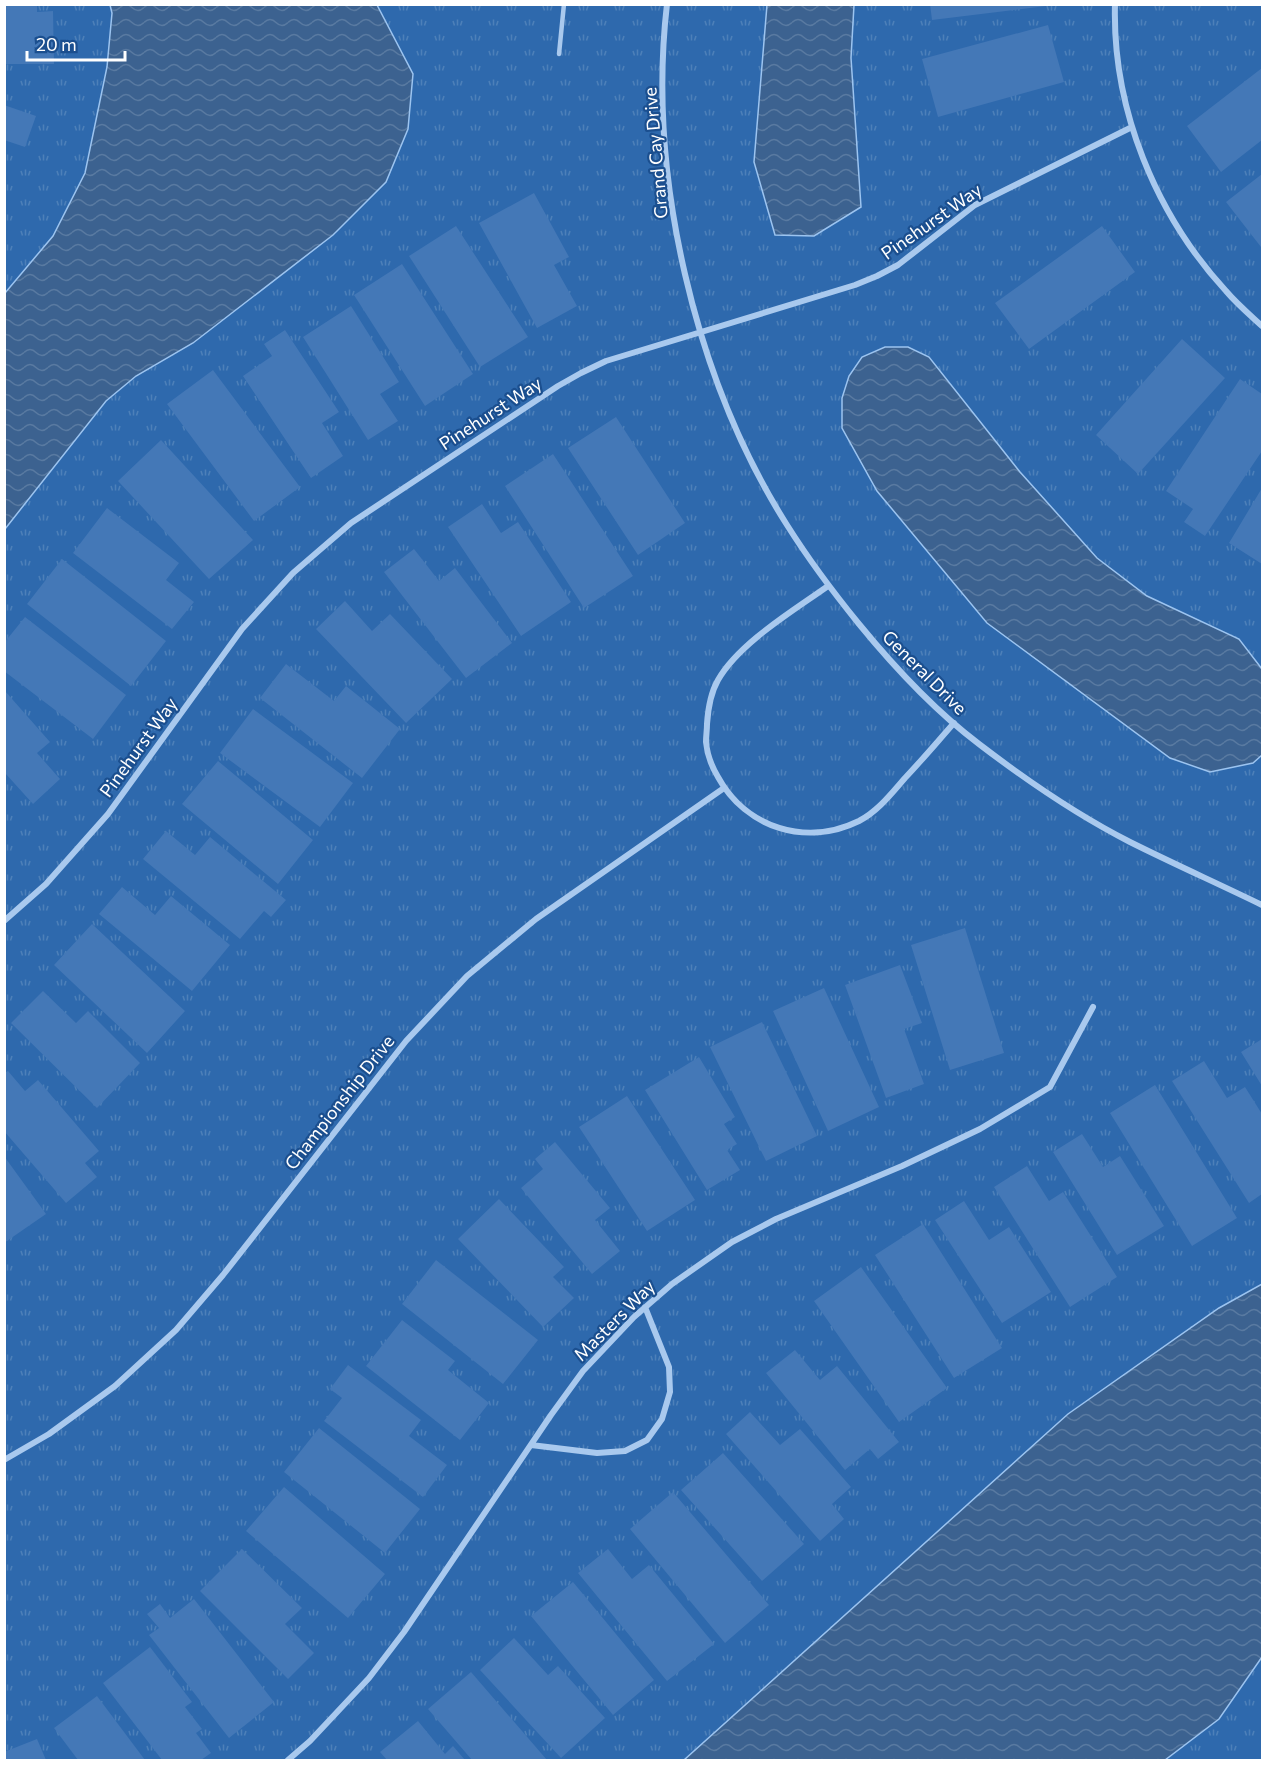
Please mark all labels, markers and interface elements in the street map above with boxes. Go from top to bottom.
scale bar [27,24,124,62]
text: 20 m [36,33,77,55]
street label: Grand Cay Drive [638,87,672,219]
street label: Pinehurst Way [876,178,986,264]
street label: Pinehurst Way [435,372,545,454]
street label: General Drive [878,625,972,719]
street label: Pinehurst Way [94,693,182,801]
street label: Championship Drive [280,1030,398,1174]
street label: Masters Way [569,1275,659,1365]

